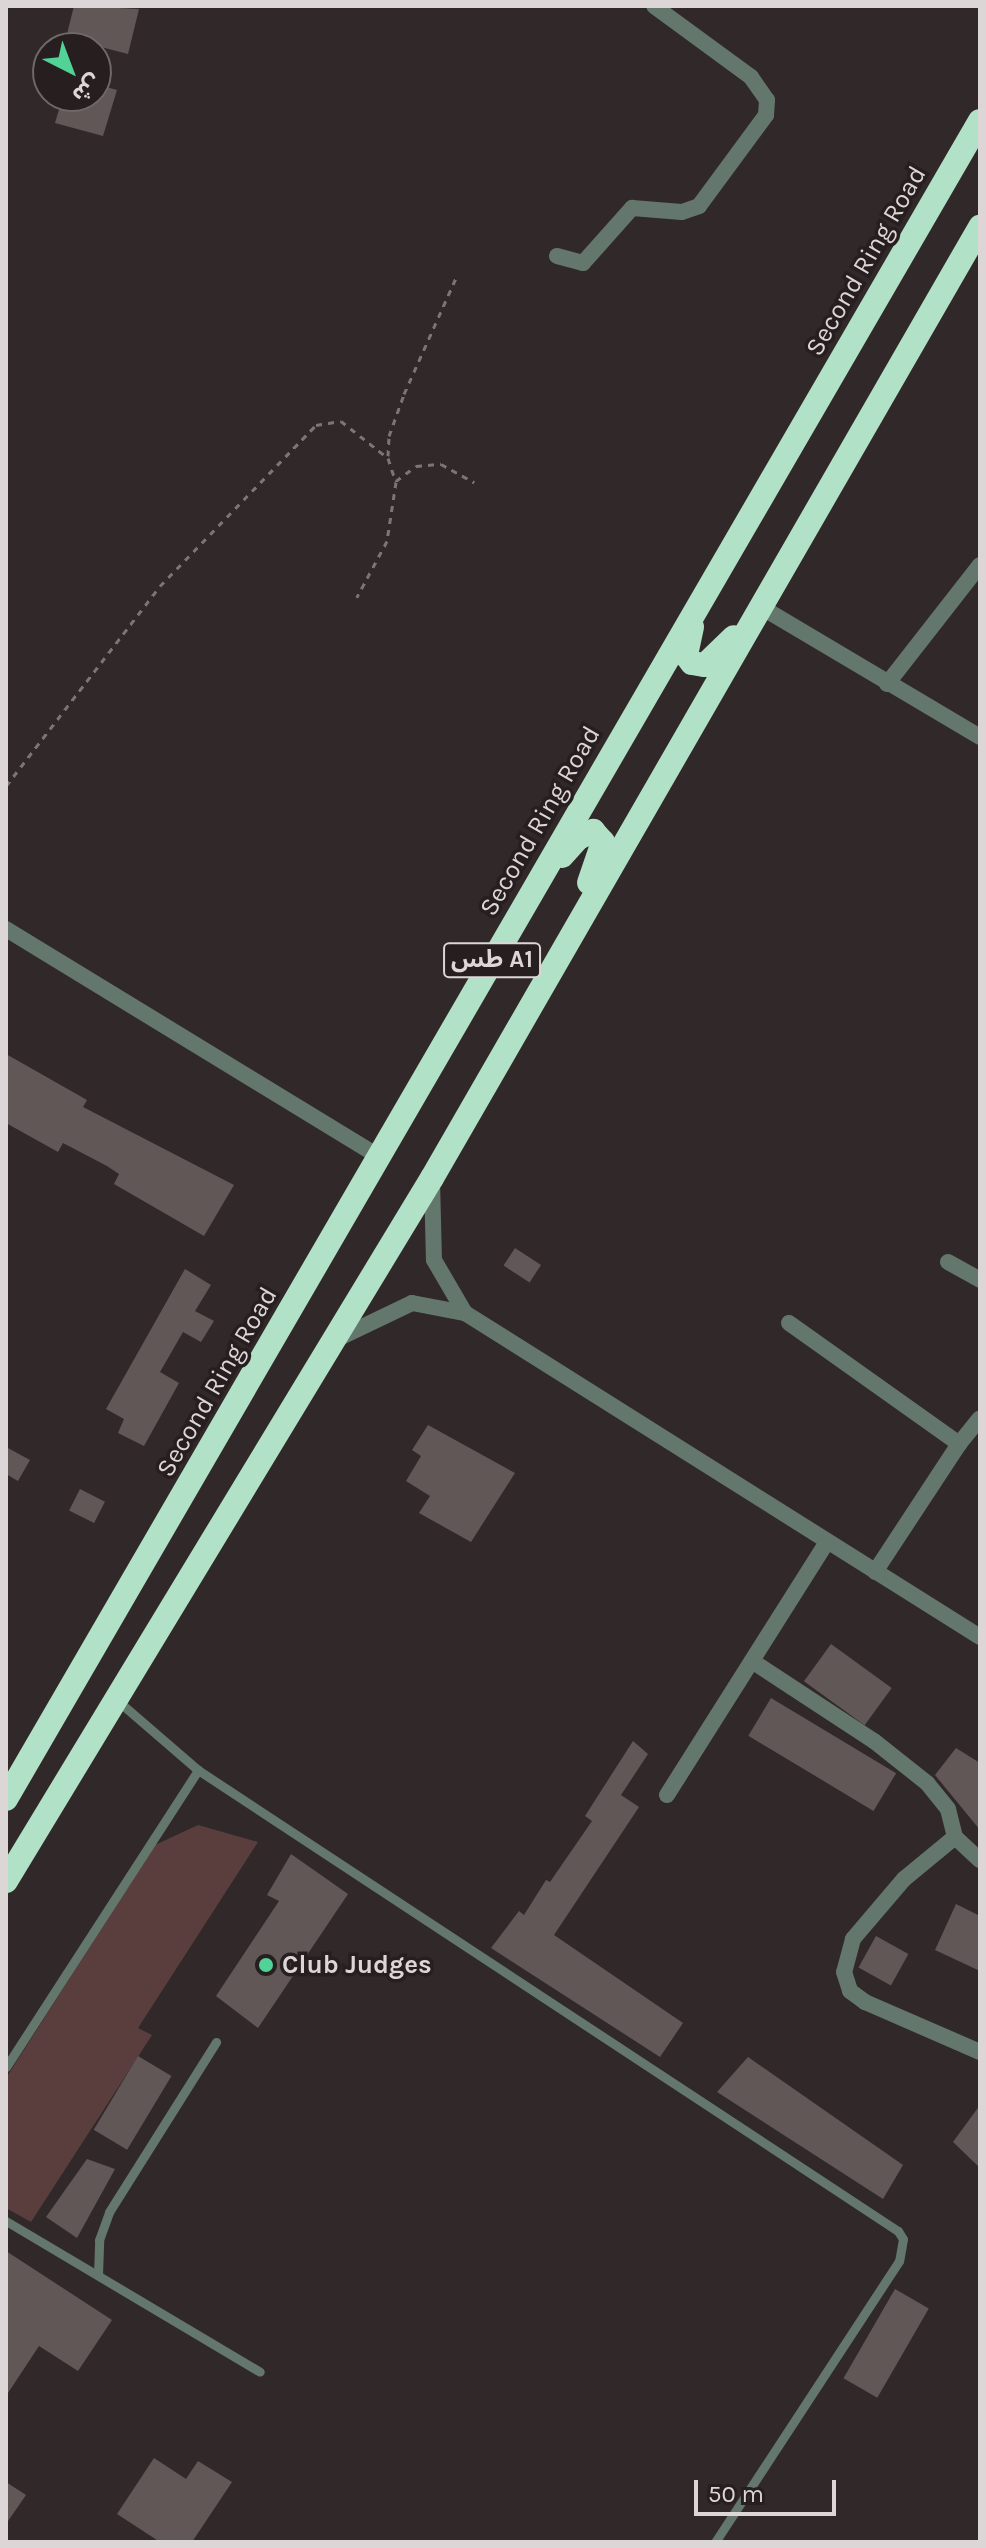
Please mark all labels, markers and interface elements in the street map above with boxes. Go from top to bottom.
north arrow [32,32,112,112]
text: ش [67,69,107,108]
street label: Second Ring Road [799,161,933,361]
street label: Second Ring Road [473,721,607,921]
road number: طس A1 [442,940,542,980]
street label: Second Ring Road [150,1282,284,1482]
place label: Club Judges [282,1949,432,1981]
marker: Club Judges [257,1956,275,1974]
scale bar [698,2464,840,2514]
text: 50 m [708,2480,764,2508]

